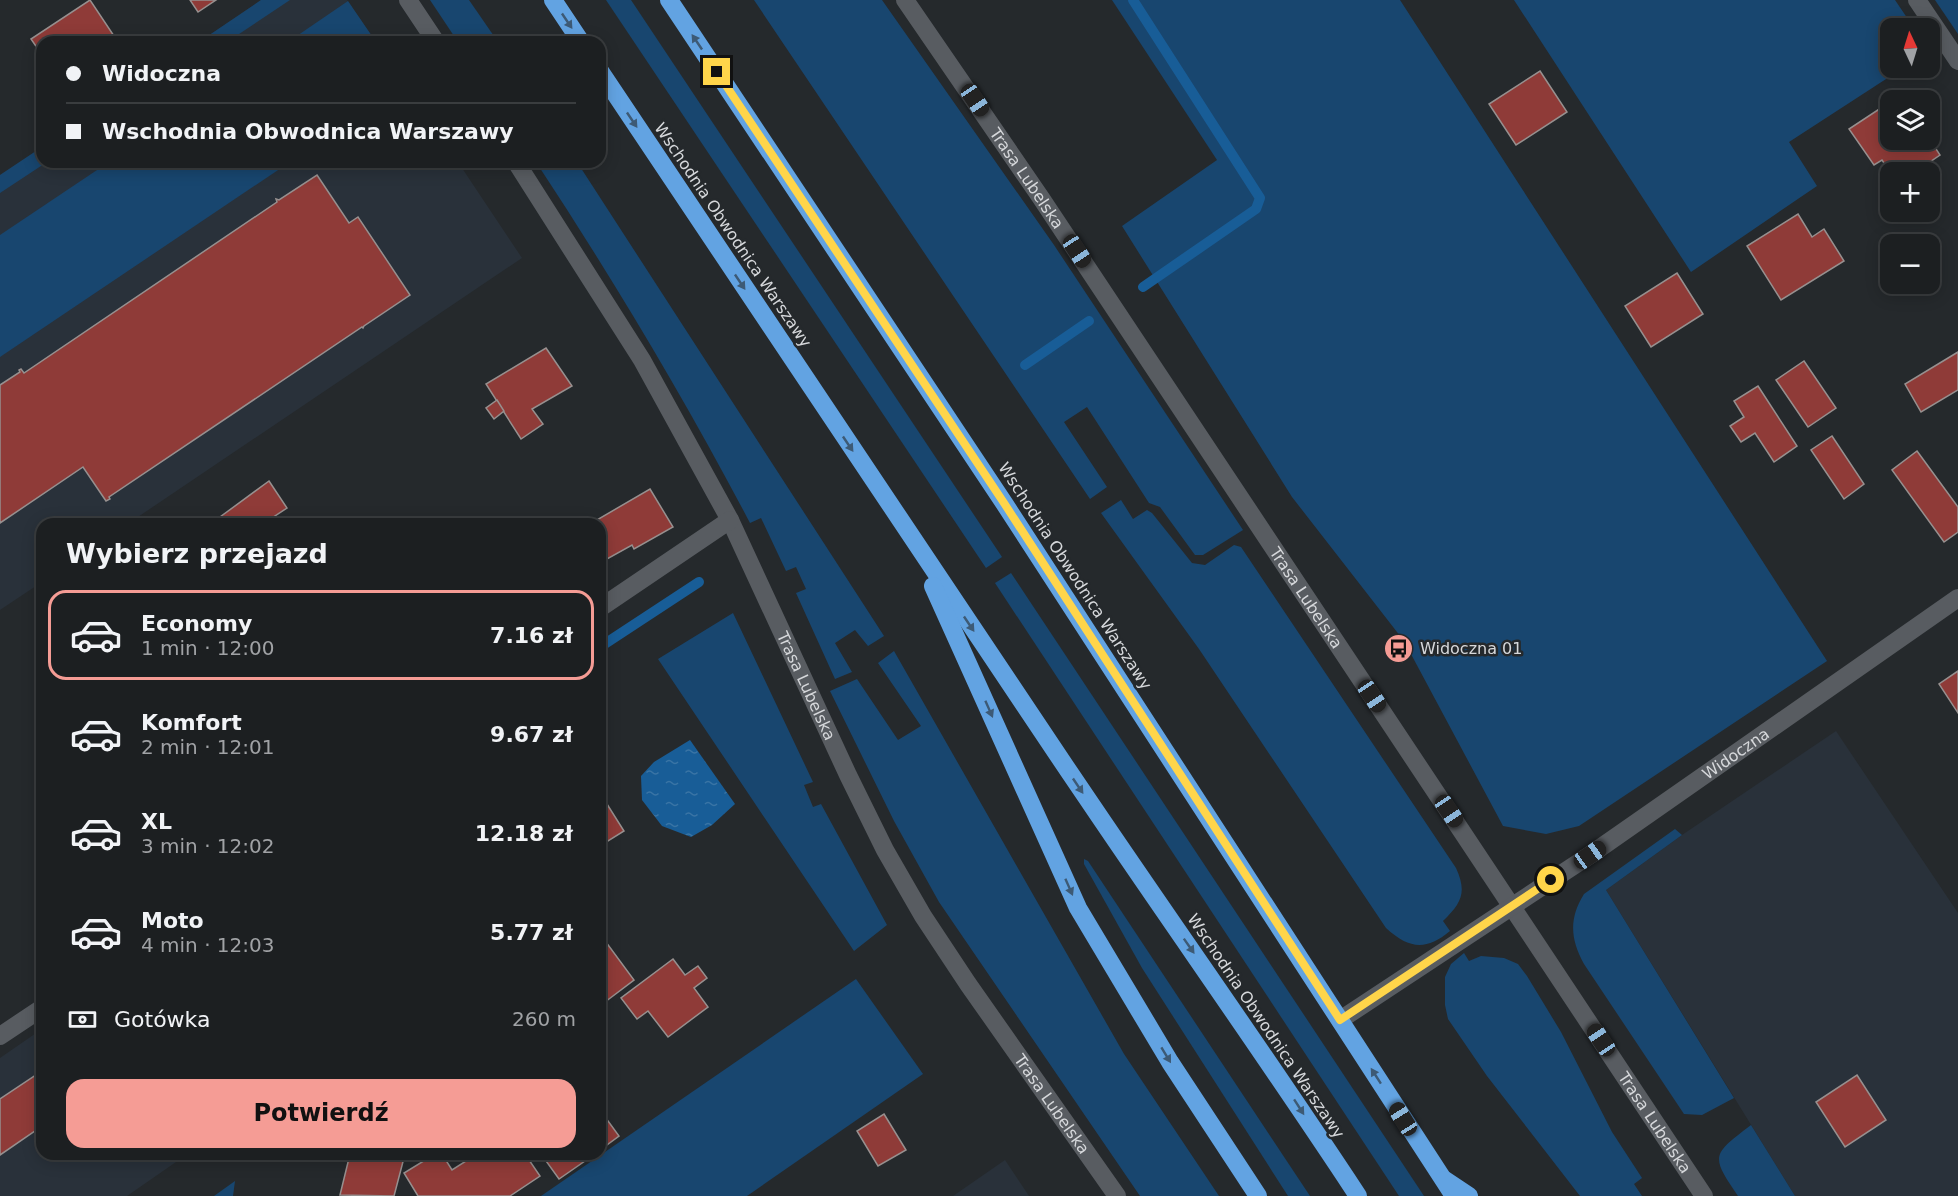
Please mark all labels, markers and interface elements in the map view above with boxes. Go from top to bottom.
one-way arrow [561,13,572,29]
north arrow [1880,18,1940,78]
map controls [1880,18,1940,294]
one-way arrow [691,34,703,50]
route end [703,58,730,85]
text: Widoczna [102,61,221,86]
car [957,80,993,120]
button: layers [1880,90,1940,150]
one-way arrow [627,111,638,128]
text: Wschodnia Obwodnica Warszawy [102,119,514,144]
street label: Wschodnia Obwodnica Warszawy [651,119,815,351]
street label: Trasa Lubelska [986,123,1068,232]
button: + [1880,162,1940,222]
car [1060,231,1094,271]
button: − [1880,234,1940,294]
one-way arrow [735,274,746,290]
one-way arrow [843,436,854,453]
street label: Wschodnia Obwodnica Warszawy [994,459,1156,693]
text: Wybierz przejazd [66,538,328,569]
street label: Trasa Lubelska [1266,543,1347,652]
icon: car [69,608,123,662]
text: Economy [141,611,252,636]
one-way arrow [963,616,974,632]
text: 7.16 zł [490,623,573,648]
street label: Trasa Lubelska [773,628,840,743]
bus stop icon: Widoczna 01 [1383,632,1415,664]
text: 1 min · 12:00 [141,636,275,660]
place label: Widoczna 01 [1420,639,1522,658]
car [1354,676,1390,716]
one-way arrow [984,700,994,718]
icon: car [69,707,123,761]
text: Komfort [141,710,242,735]
text: 9.67 zł [490,722,573,747]
street label: Widoczna [1698,724,1773,783]
text: 2 min · 12:01 [141,735,275,759]
one-way arrow [1072,777,1084,793]
car [1431,791,1467,831]
icon: car [69,806,123,860]
text: XL [141,809,172,834]
text: 12.18 zł [475,821,573,846]
text: 3 min · 12:02 [141,834,275,858]
car [1570,837,1610,873]
route start [1537,866,1564,893]
one-way arrow [1064,878,1073,895]
icon: car [69,905,123,959]
text: Moto [141,908,204,933]
street label: Wschodnia Obwodnica Warszawy [1184,910,1348,1142]
text: 5.77 zł [490,920,573,945]
text: 4 min · 12:03 [141,933,275,957]
one-way arrow [1183,938,1195,954]
icon: cash [66,1003,99,1036]
text: Gotówka [114,1007,210,1032]
text: 260 m [512,1007,576,1031]
car [1583,1020,1619,1060]
one-way arrow [1161,1047,1172,1063]
street label: Trasa Lubelska [1010,1049,1094,1157]
one-way arrow [1370,1067,1381,1084]
street label: Trasa Lubelska [1614,1067,1696,1177]
button: Potwierdź [66,1079,576,1148]
one-way arrow [1294,1099,1305,1115]
car [1386,1099,1420,1139]

